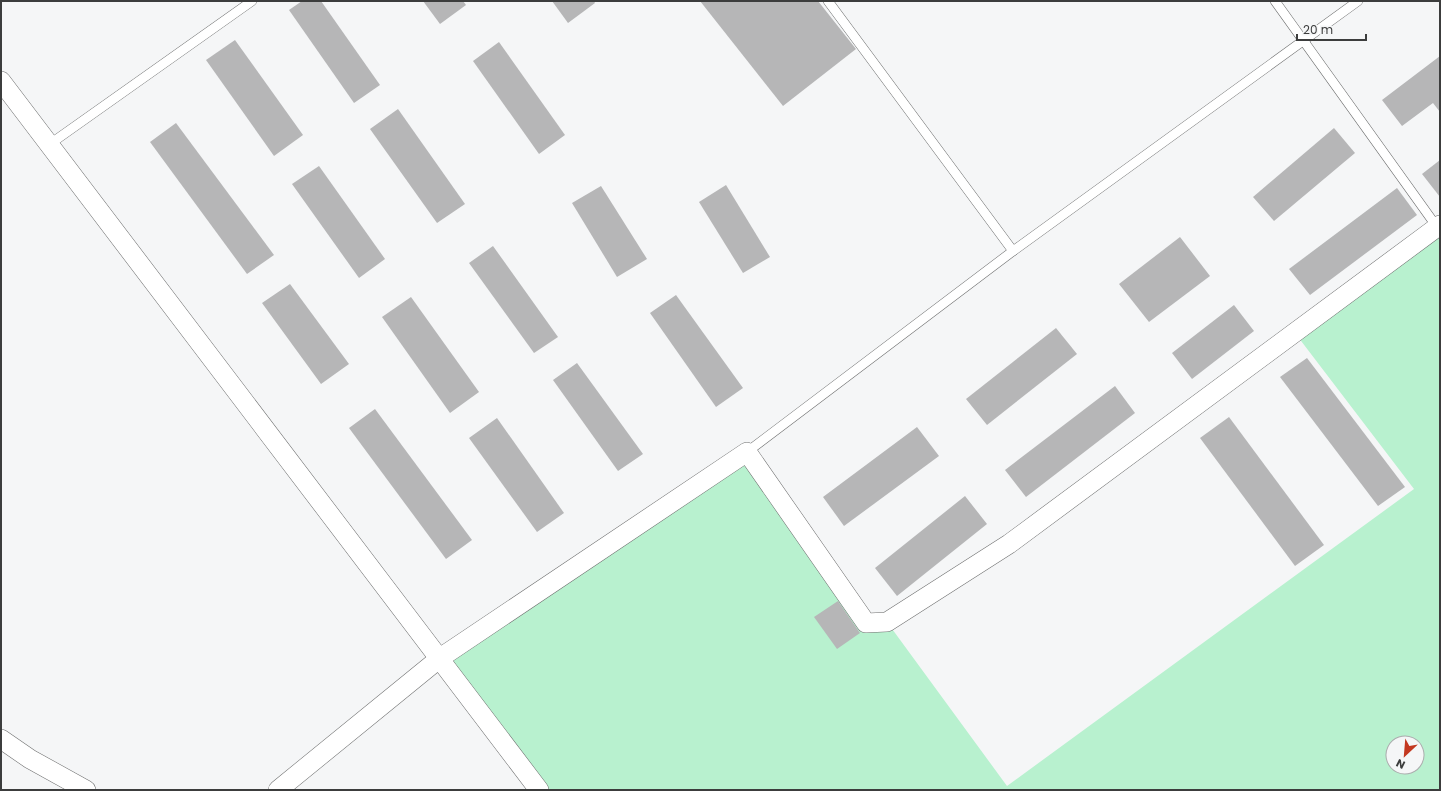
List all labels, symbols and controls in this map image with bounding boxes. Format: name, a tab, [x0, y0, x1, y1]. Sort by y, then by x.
scale bar	[1297, 16, 1366, 42]
text: 20 m	[1303, 21, 1333, 38]
north arrow	[1385, 735, 1425, 775]
text: N	[1393, 755, 1408, 773]

